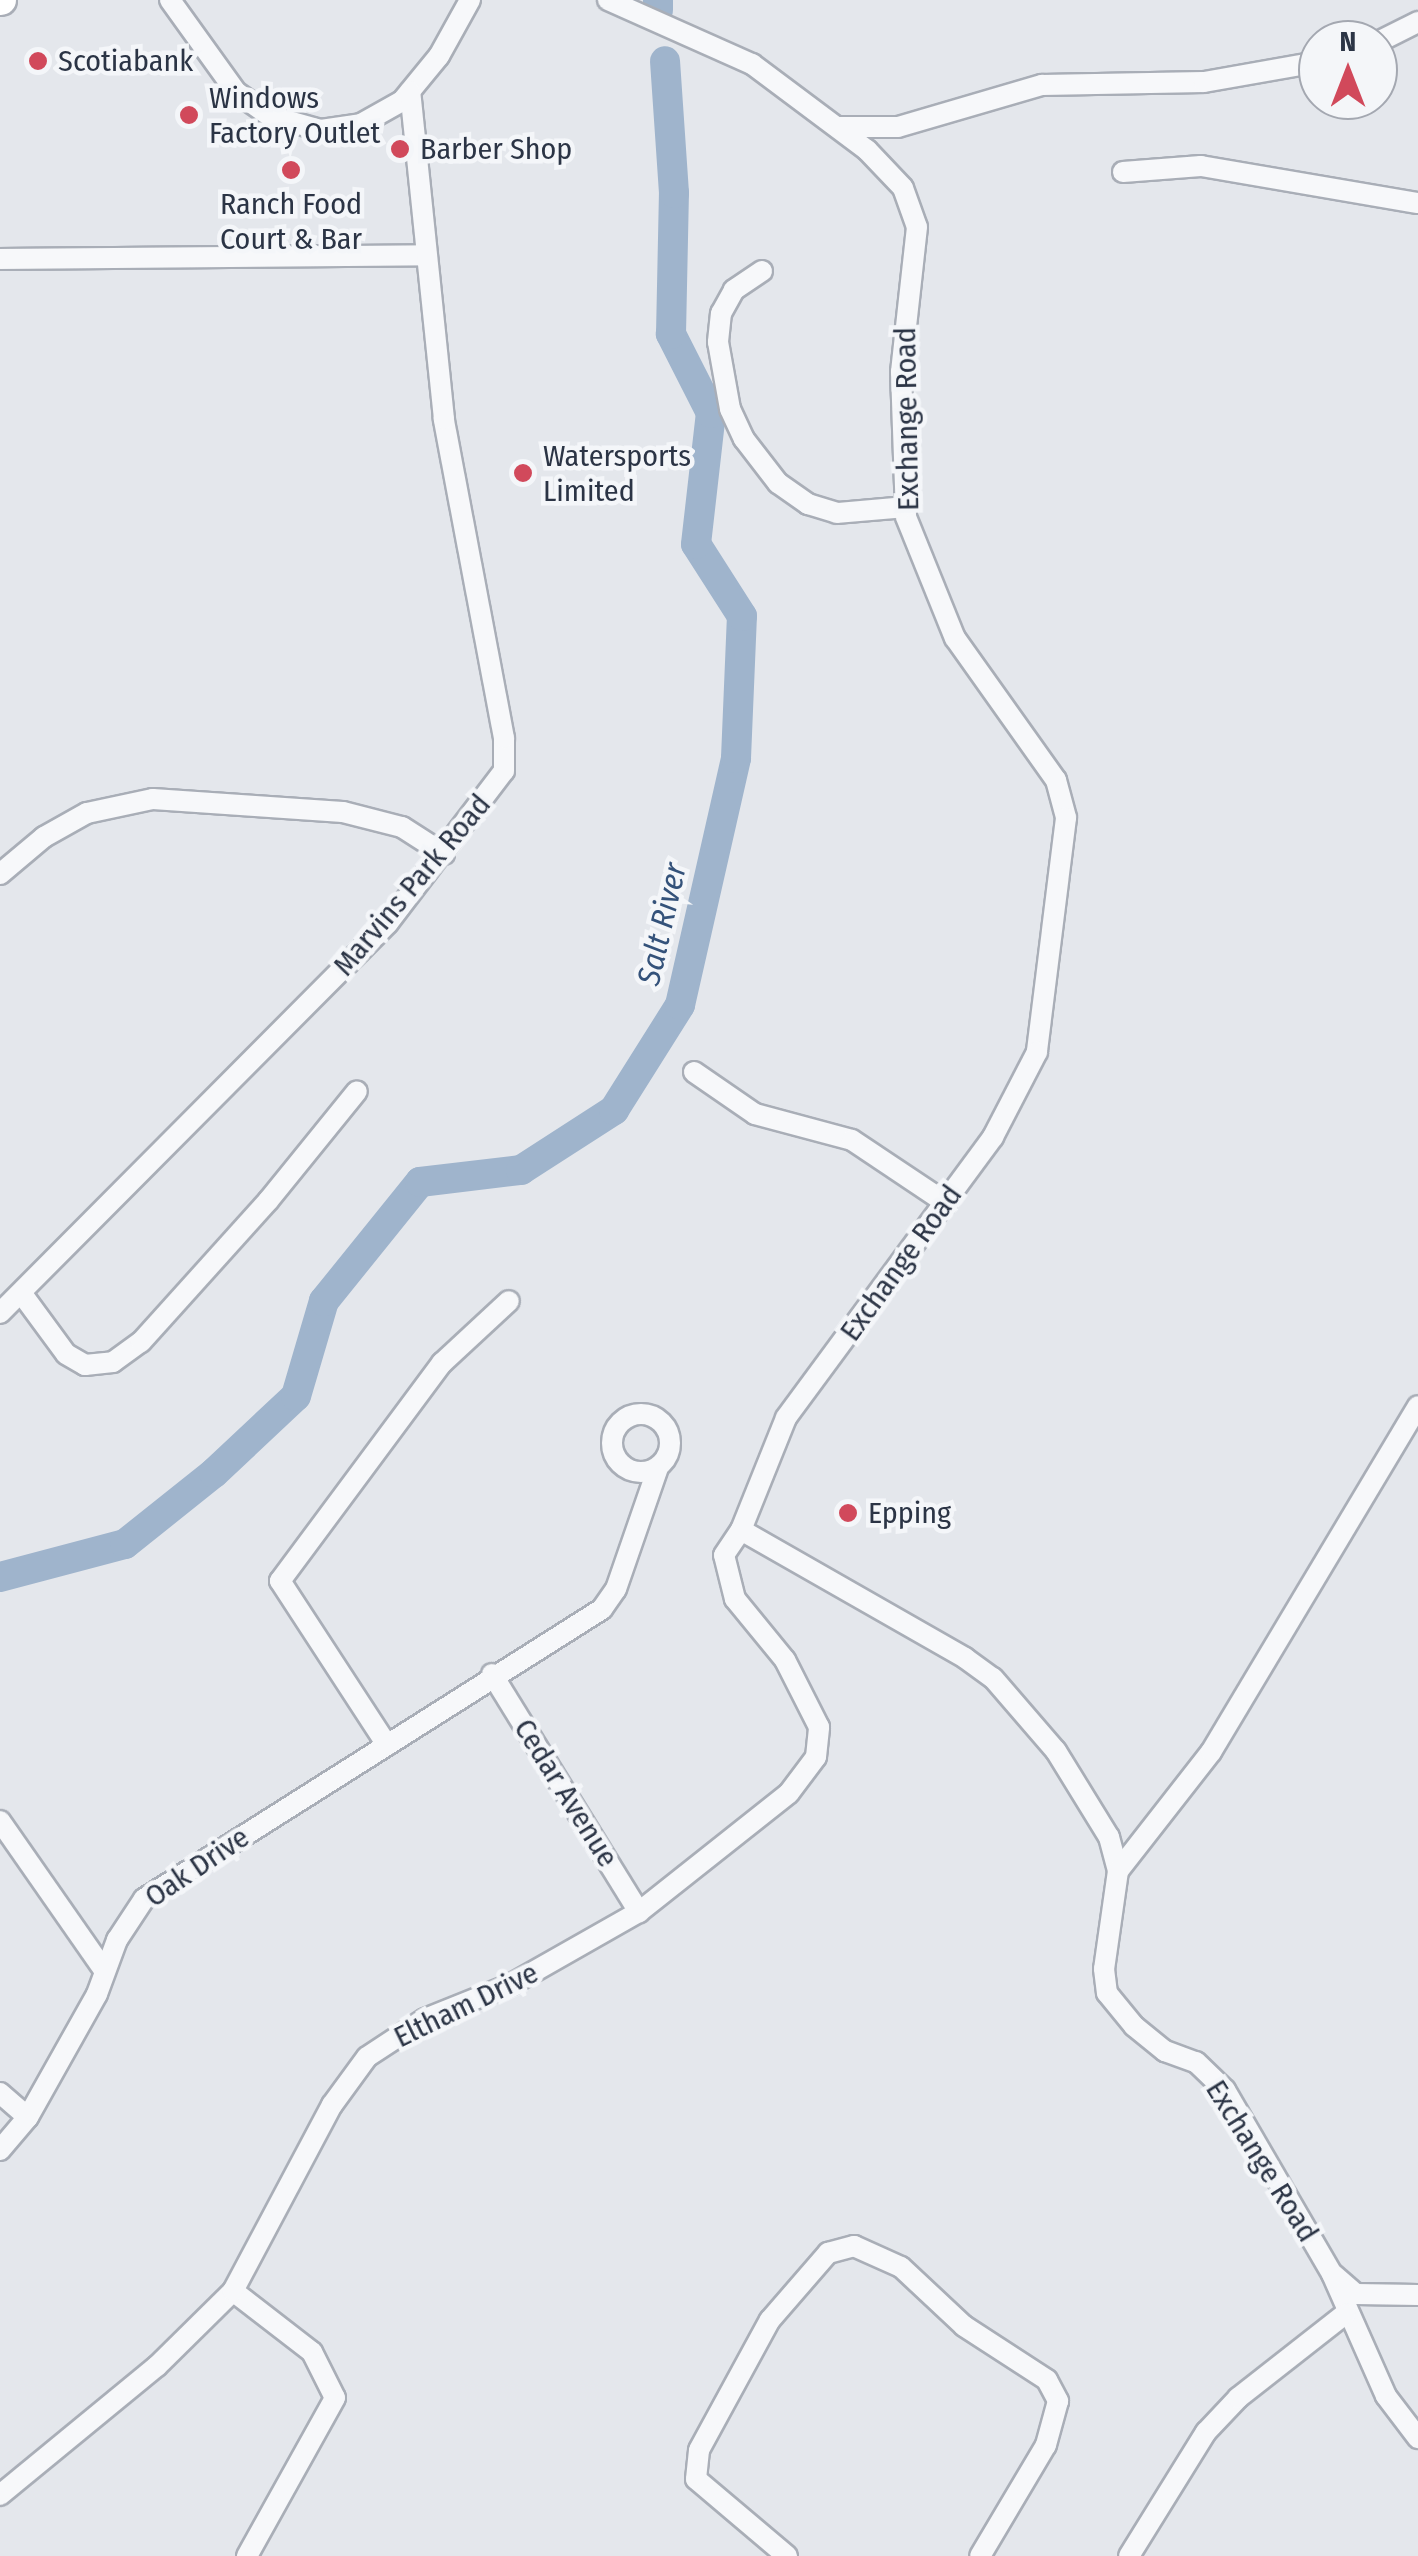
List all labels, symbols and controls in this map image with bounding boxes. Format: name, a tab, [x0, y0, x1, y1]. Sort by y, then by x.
north arrow	[1298, 20, 1398, 120]
text: N	[1340, 25, 1356, 58]
place label: Scotiabank	[58, 43, 193, 79]
marker: Scotiabank	[27, 50, 49, 72]
place label: Windows Factory Outlet	[209, 80, 380, 150]
marker: Windows Factory Outlet	[178, 104, 200, 126]
place label: Barber Shop	[420, 131, 572, 167]
marker: Barber Shop	[389, 138, 411, 160]
marker: Ranch Food Court & Bar	[280, 159, 302, 181]
place label: Ranch Food Court & Bar	[220, 186, 362, 256]
street label: Exchange Road	[887, 327, 927, 511]
place label: Watersports Limited	[543, 438, 691, 508]
marker: Watersports Limited	[512, 462, 534, 484]
street label: Marvins Park Road	[326, 787, 498, 983]
water label: Salt River	[629, 859, 695, 989]
street label: Exchange Road	[832, 1178, 970, 1348]
place label: Epping	[868, 1495, 951, 1531]
marker: Epping	[837, 1502, 859, 1524]
street label: Cedar Avenue	[506, 1712, 626, 1874]
street label: Oak Drive	[138, 1819, 256, 1915]
street label: Eltham Drive	[388, 1955, 544, 2055]
street label: Exchange Road	[1198, 2074, 1326, 2248]

